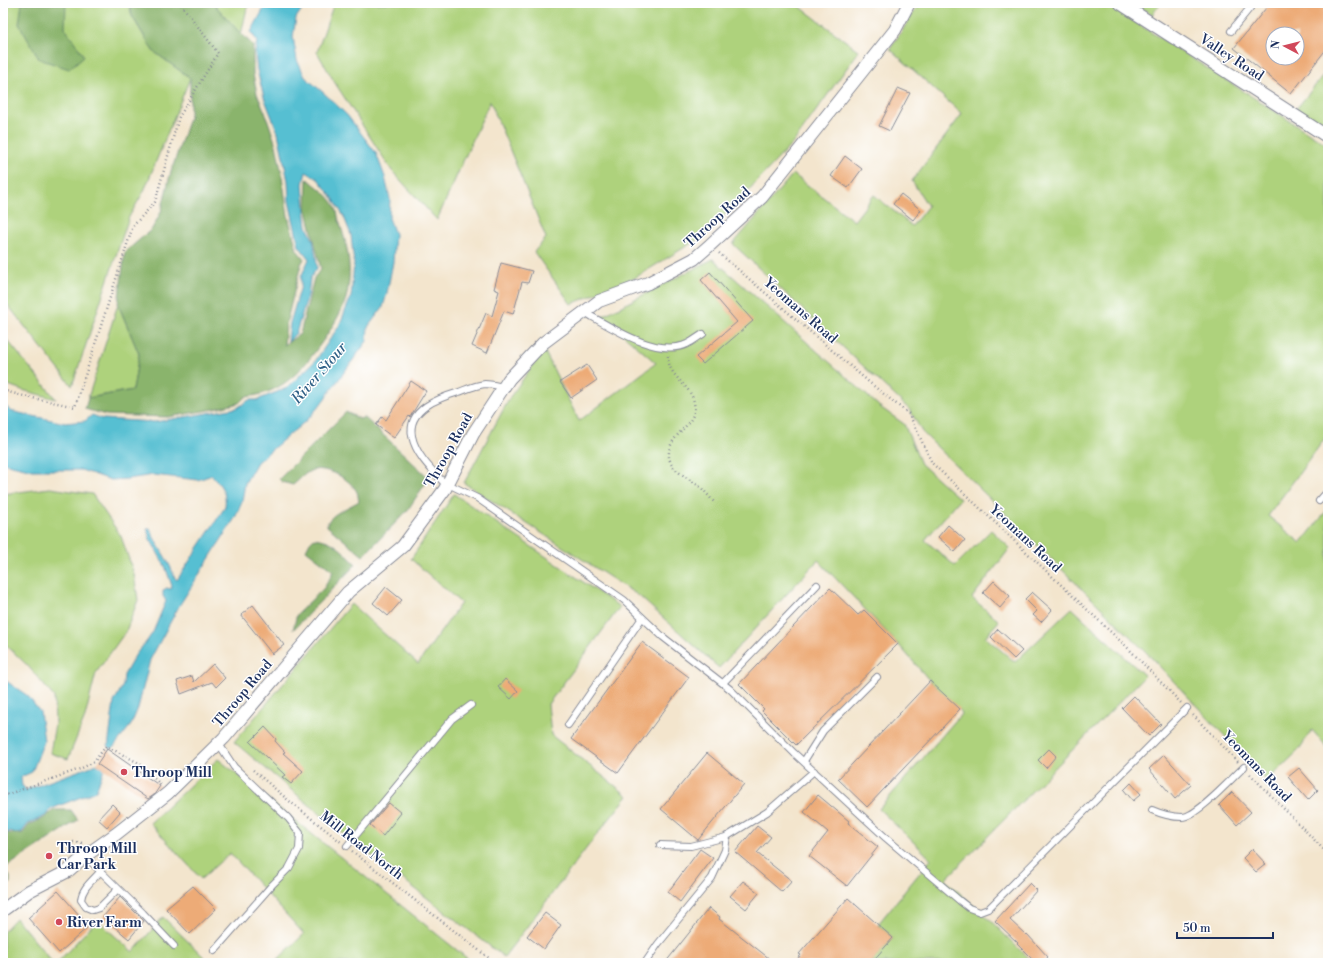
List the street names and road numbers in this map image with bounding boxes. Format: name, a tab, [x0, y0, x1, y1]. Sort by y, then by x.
street label: Valley Road	[1195, 30, 1267, 85]
street label: Throop Road	[681, 183, 755, 252]
street label: Yeomans Road	[759, 273, 841, 348]
street label: Throop Road	[421, 410, 477, 491]
street label: Yeomans Road	[985, 500, 1065, 577]
street label: Throop Road	[209, 656, 276, 731]
street label: Yeomans Road	[1217, 727, 1295, 806]
street label: Mill Road North	[316, 807, 407, 885]

